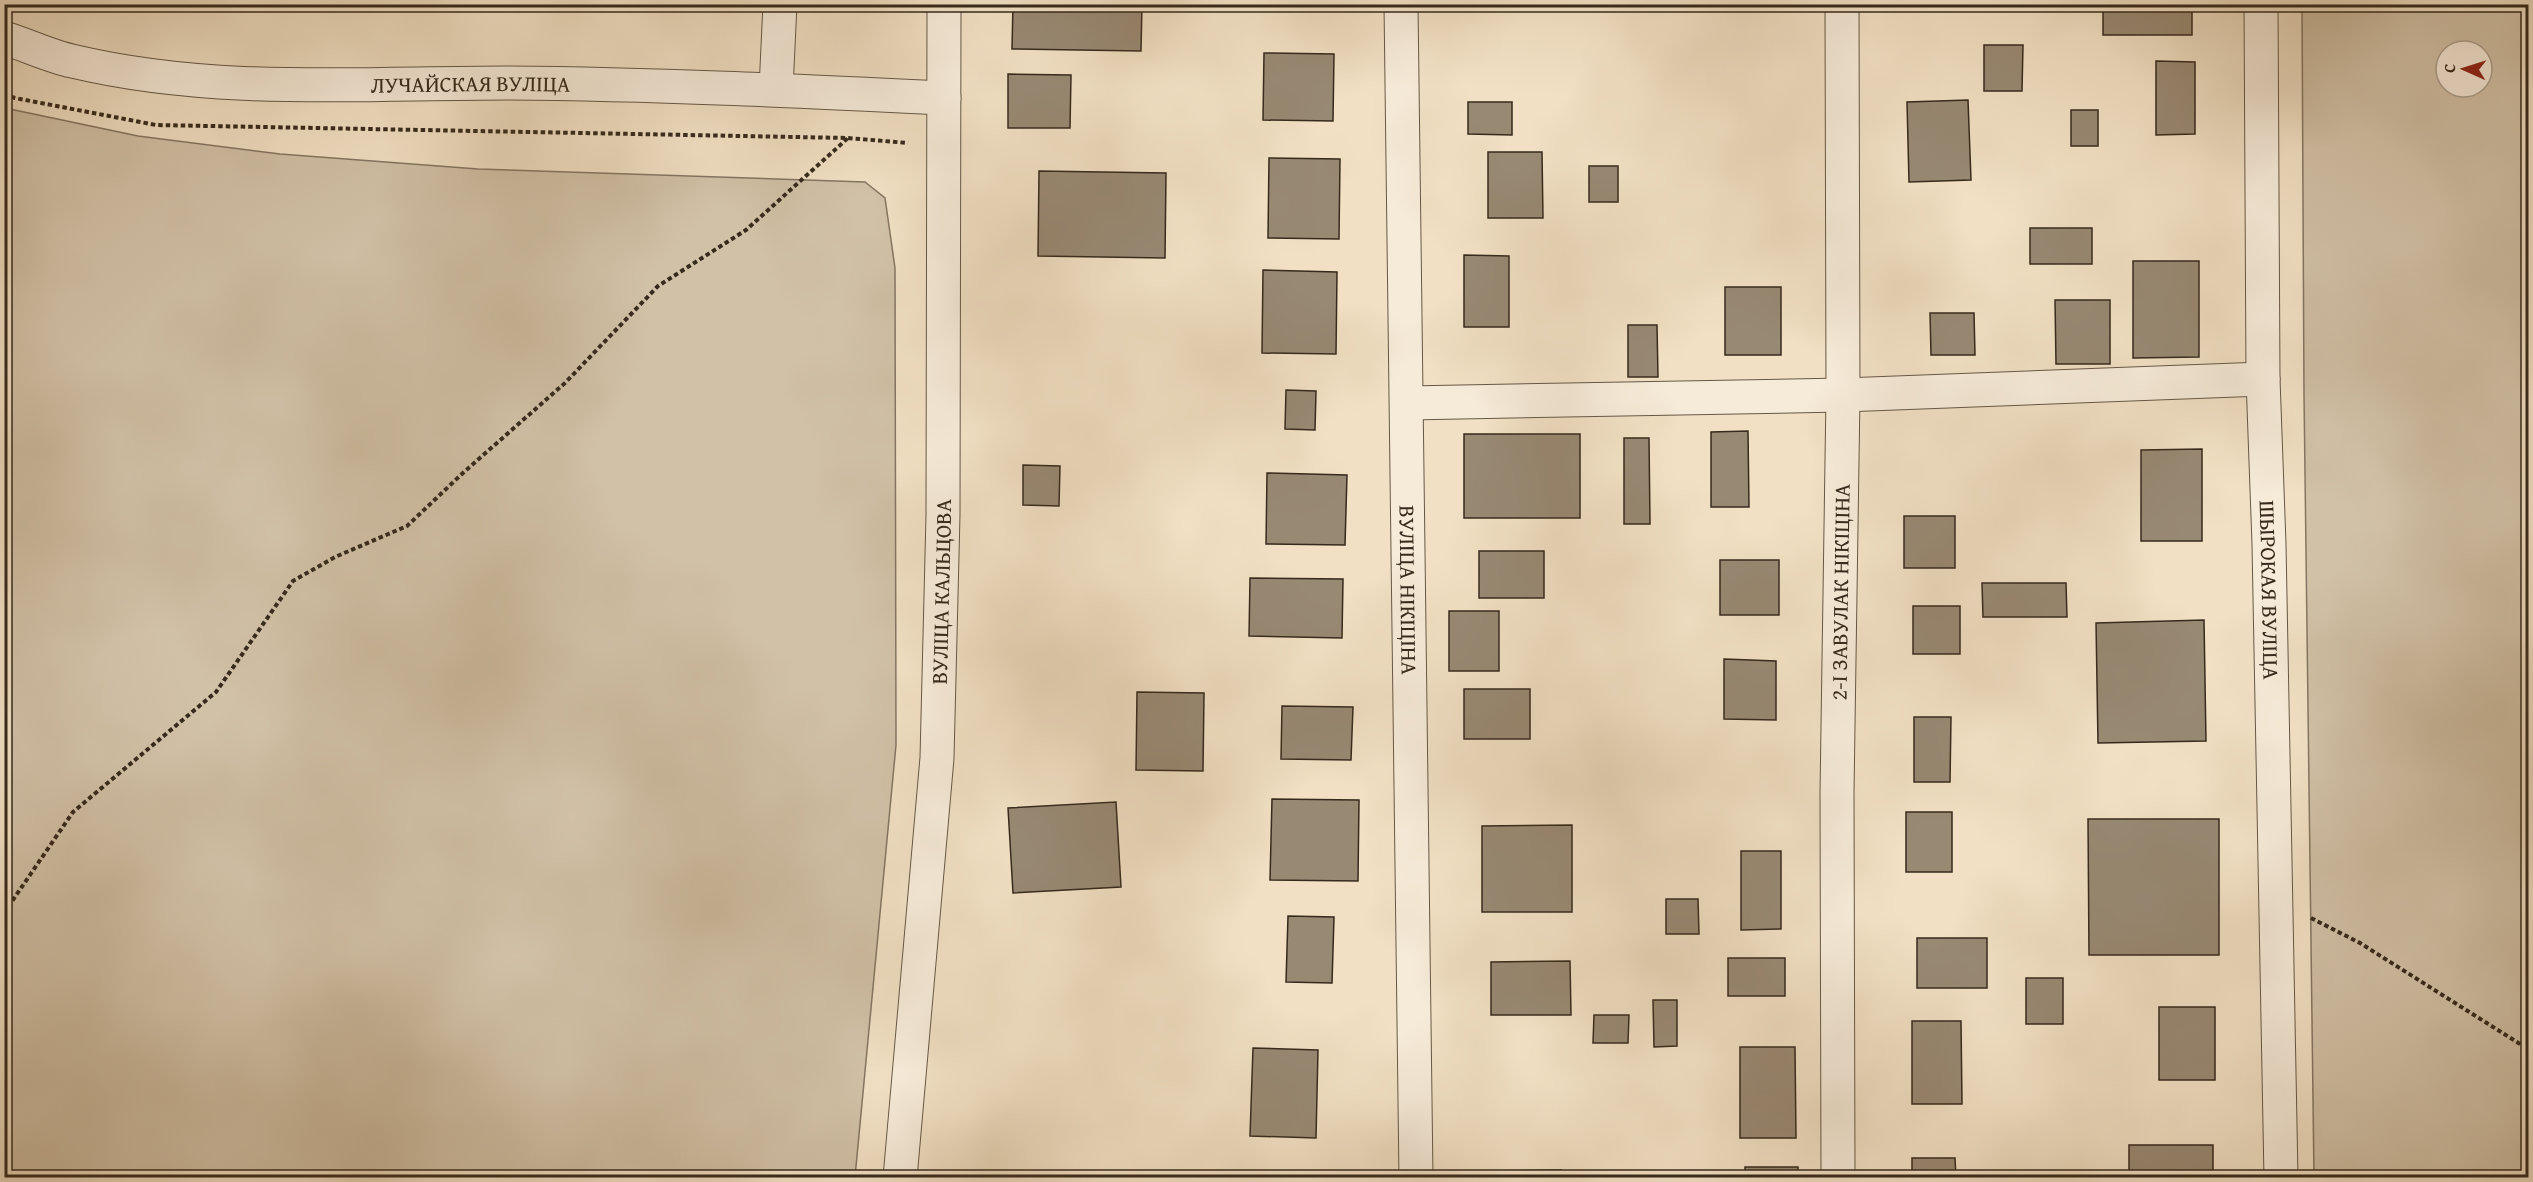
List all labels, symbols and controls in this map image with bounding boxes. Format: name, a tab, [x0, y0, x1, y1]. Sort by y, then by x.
north arrow	[2434, 39, 2494, 99]
text: С	[2437, 63, 2461, 73]
street label: ЛУЧАЙСКАЯ ВУЛІЦА	[370, 67, 571, 101]
street label: 2-І ЗАВУЛАК НІКІЦІНА	[1822, 483, 1858, 701]
street label: ВУЛІЦА КАЛЬЦОВА	[923, 498, 959, 685]
street label: ШЫРОКАЯ ВУЛІЦА	[2251, 500, 2288, 681]
street label: ВУЛІЦА НІКІЦІНА	[1391, 505, 1426, 676]

